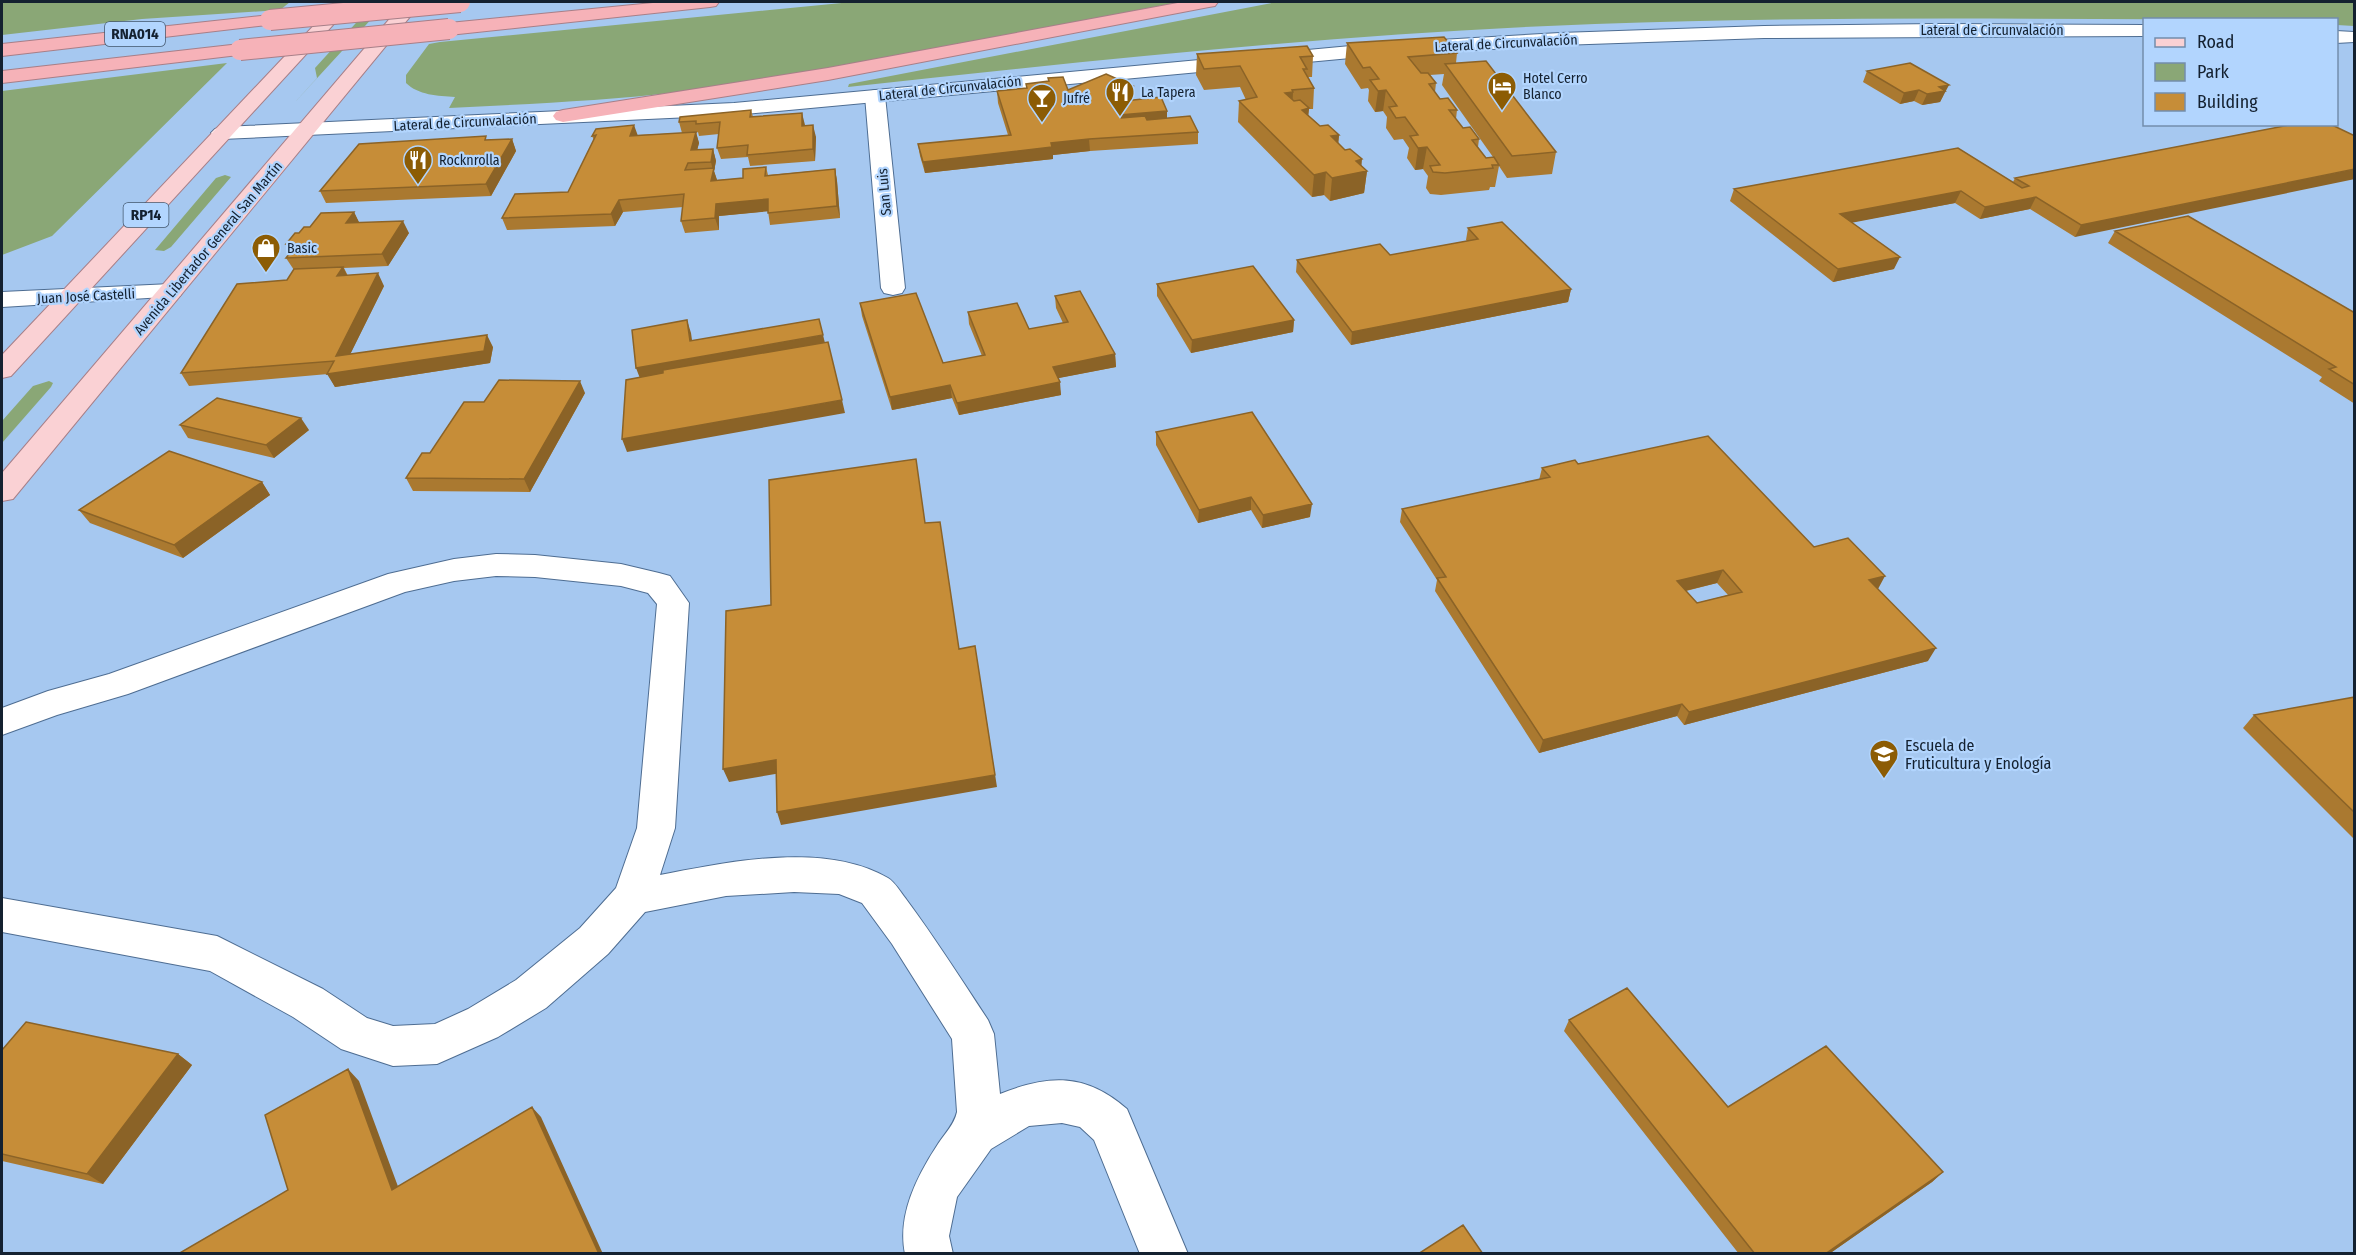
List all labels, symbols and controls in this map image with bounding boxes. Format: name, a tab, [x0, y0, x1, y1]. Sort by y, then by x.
legend	[2143, 18, 2338, 126]
road number: RNA014	[105, 22, 165, 46]
street label: Lateral de Circunvalación	[1920, 22, 2064, 39]
street label: Lateral de Circunvalación	[1434, 31, 1578, 56]
text: Road	[2197, 31, 2234, 53]
text: Park	[2197, 61, 2230, 83]
hotel icon: Hotel Cerro Blanco	[1486, 70, 1518, 112]
place label: Hotel Cerro Blanco	[1523, 70, 1588, 103]
street label: Lateral de Circunvalación	[878, 73, 1022, 104]
restaurant icon: La Tapera	[1104, 76, 1136, 118]
bar icon: Jufré	[1026, 82, 1058, 124]
place label: La Tapera	[1141, 84, 1196, 101]
place label: Jufré	[1063, 90, 1090, 107]
text: Building	[2197, 91, 2258, 113]
street label: Lateral de Circunvalación	[393, 110, 537, 135]
restaurant icon: Rocknrolla	[402, 144, 434, 186]
place label: Rocknrolla	[439, 152, 500, 169]
street label: Avenida Libertador General San Martín	[131, 158, 286, 339]
street label: San Luis	[874, 168, 895, 216]
road number: RP14	[124, 203, 168, 227]
shop icon: Basic	[250, 232, 282, 274]
place label: Basic	[287, 240, 317, 257]
street label: Juan José Castelli	[37, 285, 135, 308]
place label: Escuela de Fruticultura y Enología	[1905, 736, 2051, 773]
school or university icon: Escuela de Fruticultura y Enología	[1868, 738, 1900, 780]

